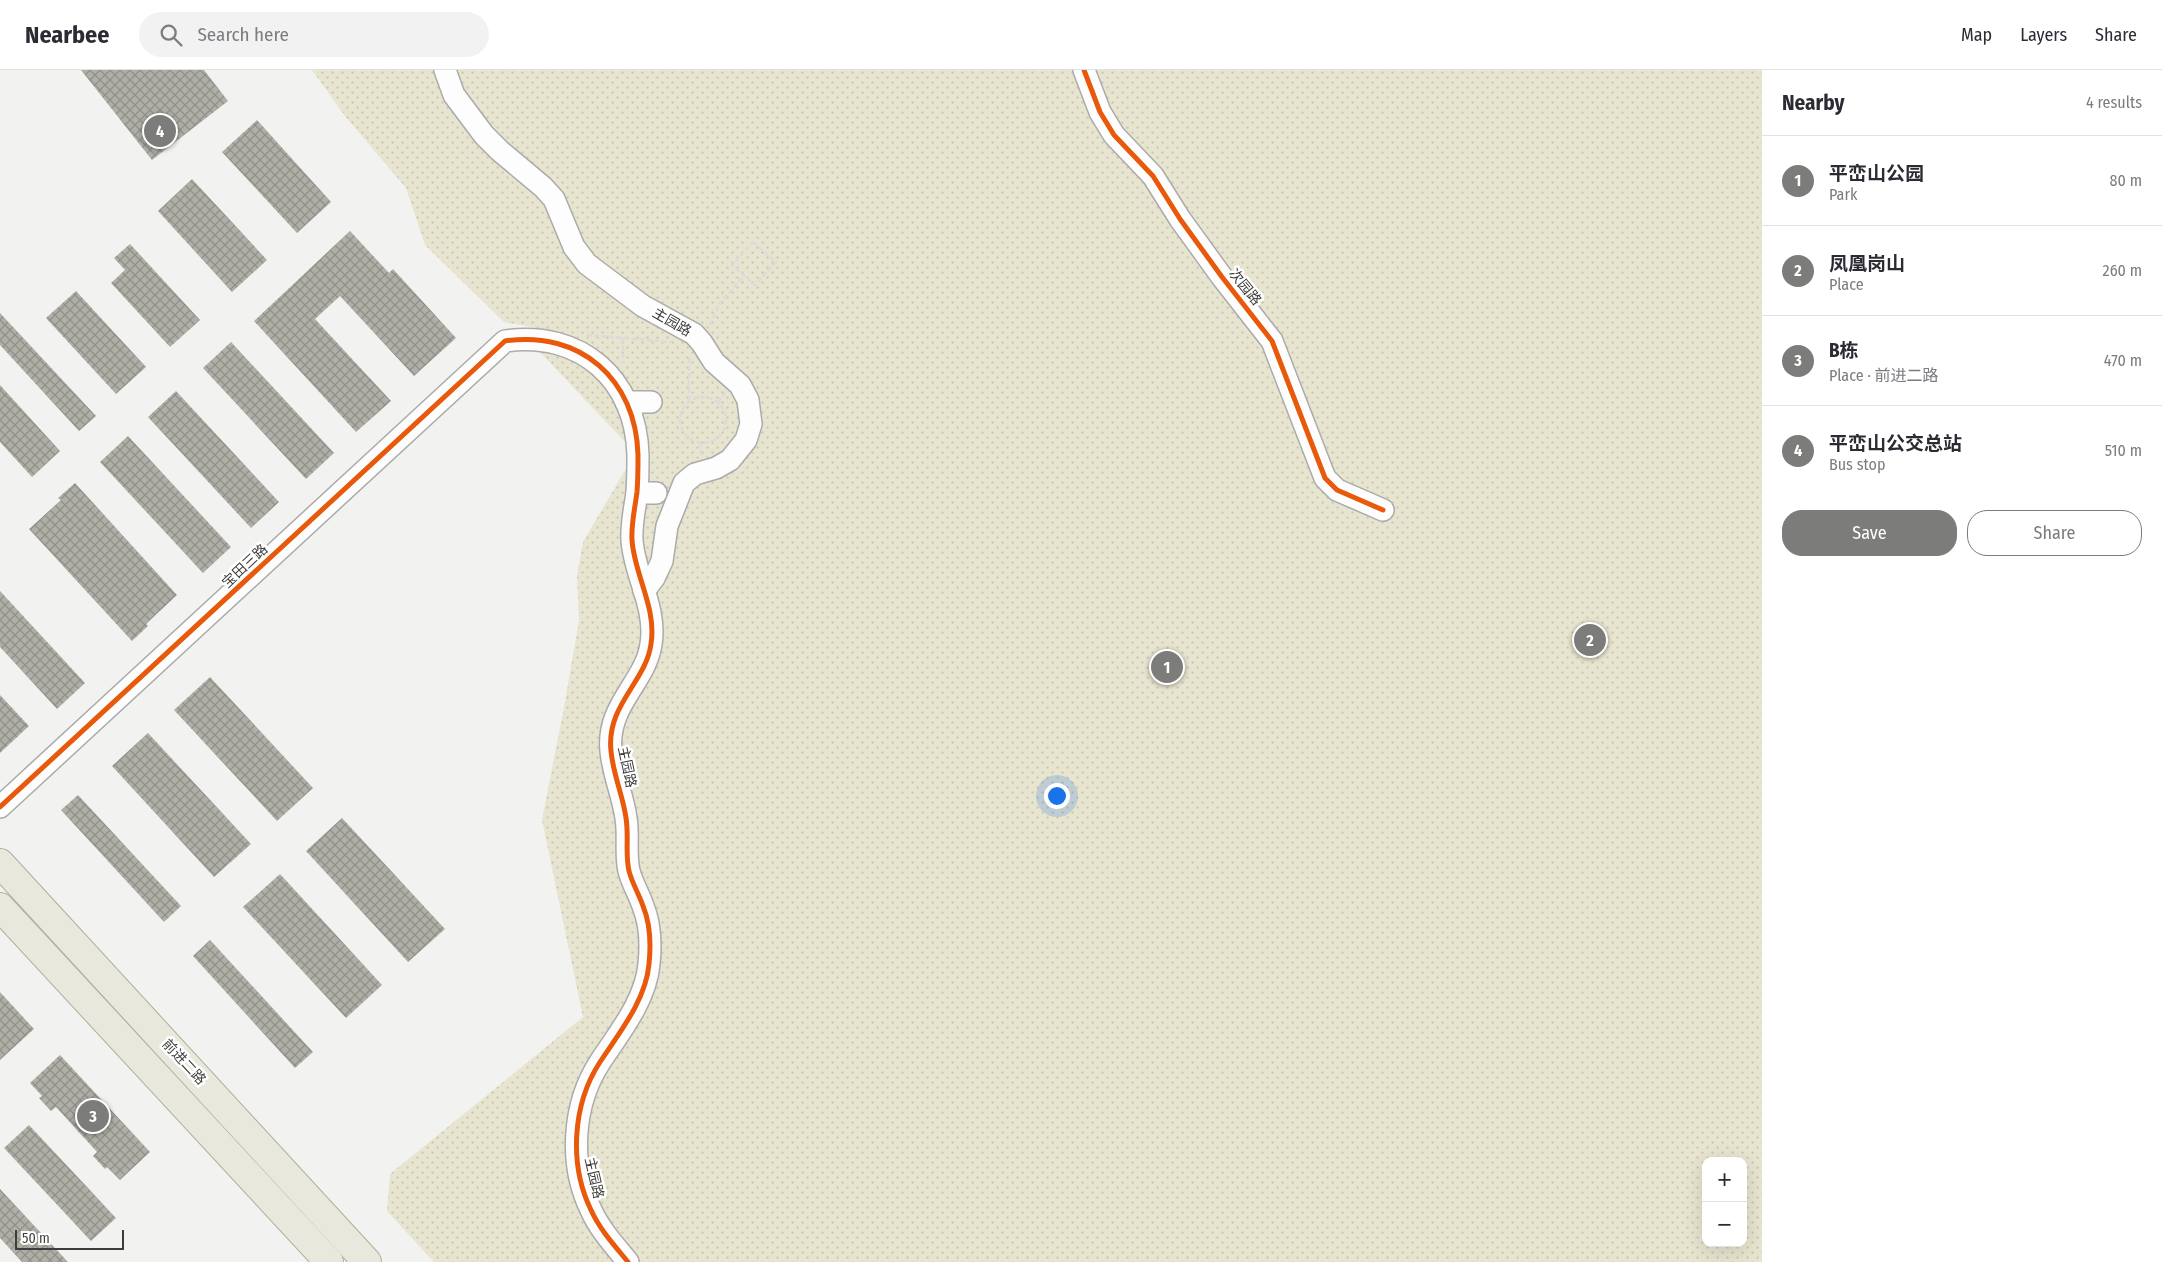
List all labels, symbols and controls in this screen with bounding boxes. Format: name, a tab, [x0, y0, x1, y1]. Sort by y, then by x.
search box	[139, 12, 489, 57]
text: Nearbee	[25, 21, 109, 49]
icon: search	[157, 21, 185, 49]
text: Search here	[197, 23, 289, 46]
text: Map	[1961, 24, 1992, 46]
text: Layers	[2020, 24, 2067, 46]
text: Share	[2095, 24, 2137, 46]
text: Nearby	[1782, 90, 1844, 116]
text: 4 results	[2086, 93, 2142, 112]
pin: 4	[144, 112, 176, 150]
text: 平峦山公园	[1829, 162, 1924, 185]
text: 1	[1795, 171, 1801, 190]
text: 80 m	[2110, 171, 2142, 190]
text: Park	[1829, 185, 1857, 204]
text: 凤凰岗山	[1829, 252, 1905, 275]
text: 2	[1794, 261, 1802, 280]
text: 260 m	[2103, 261, 2142, 280]
street label: 次园路	[1225, 265, 1265, 309]
text: Place	[1829, 275, 1864, 294]
street label: 主园路	[650, 304, 694, 340]
text: B栋	[1829, 339, 1859, 362]
text: 3	[1794, 351, 1802, 370]
text: 470 m	[2104, 351, 2142, 370]
text: Place · 前进二路	[1829, 366, 1939, 385]
text: 平峦山公交总站	[1829, 432, 1962, 455]
text: 4	[1794, 441, 1802, 460]
text: 510 m	[2105, 441, 2142, 460]
text: Bus stop	[1829, 455, 1885, 474]
button: Save	[1782, 510, 1957, 556]
button: Share	[1967, 510, 2142, 556]
street label: 宝田三路	[219, 541, 271, 591]
pin: 2	[1574, 621, 1606, 659]
pin: 1	[1151, 648, 1183, 686]
street label: 主园路	[614, 745, 640, 789]
your location	[1044, 783, 1070, 809]
street label: 前进二路	[159, 1036, 209, 1088]
pin: 3	[77, 1097, 109, 1135]
street label: 主园路	[581, 1156, 607, 1200]
map controls	[1702, 1157, 1747, 1247]
button: +	[1702, 1157, 1747, 1202]
button: −	[1702, 1202, 1747, 1247]
scale bar	[15, 1227, 124, 1250]
text: 50 m	[22, 1230, 50, 1247]

